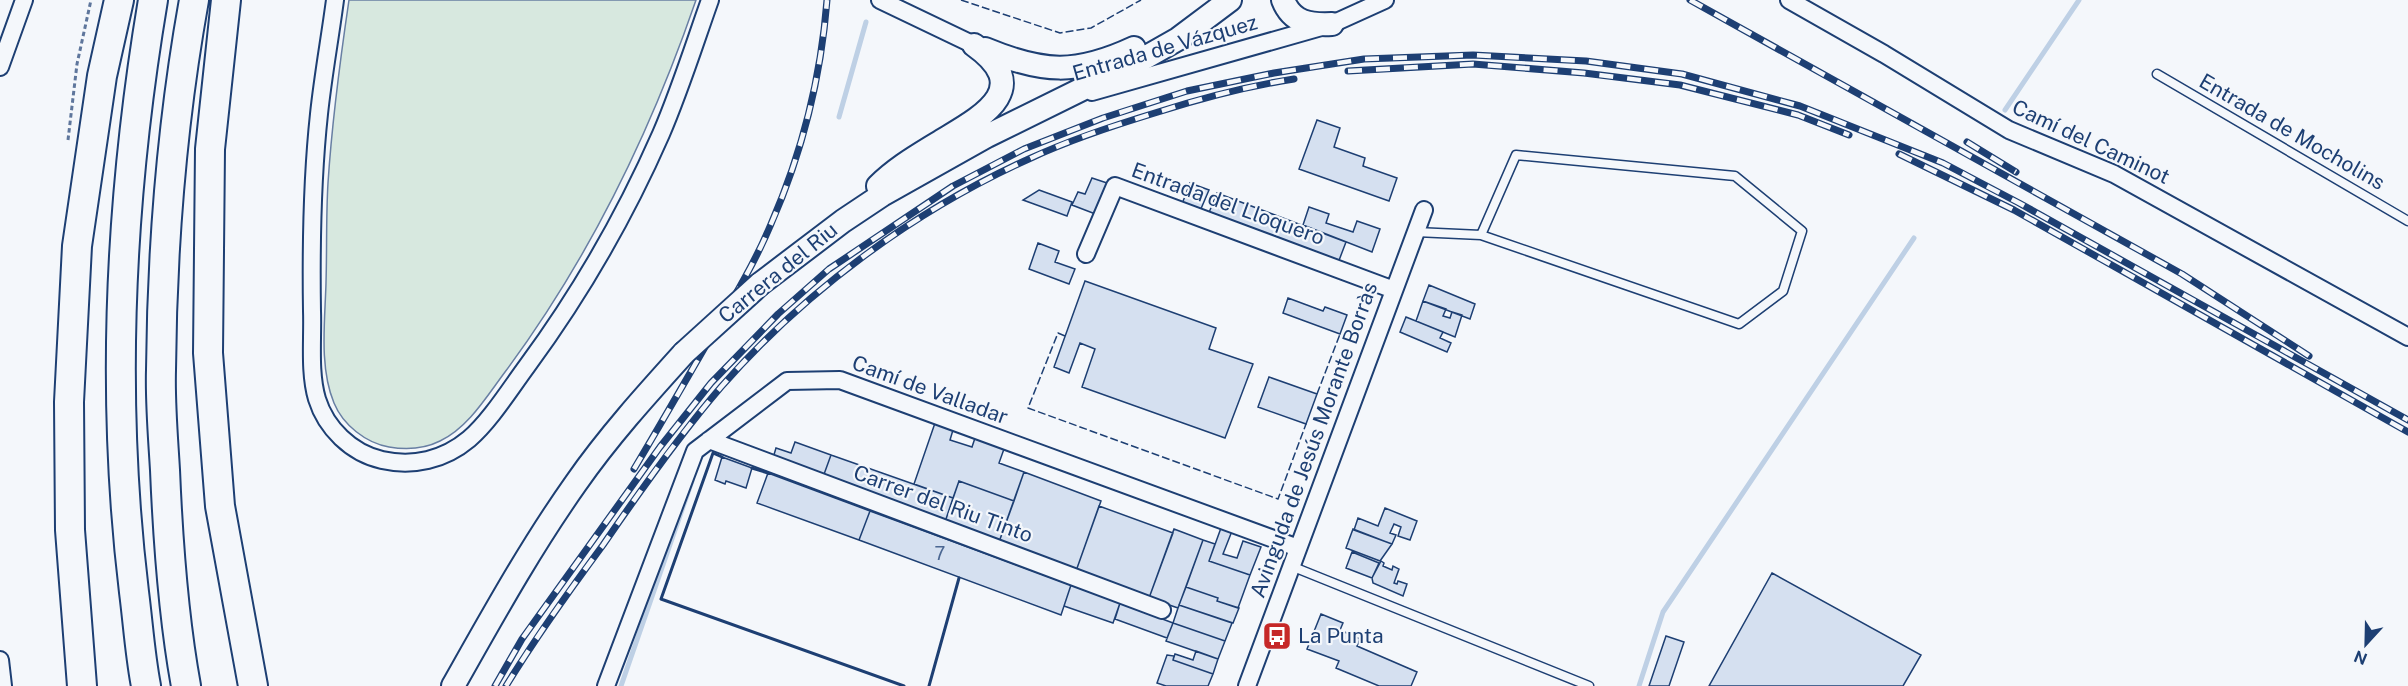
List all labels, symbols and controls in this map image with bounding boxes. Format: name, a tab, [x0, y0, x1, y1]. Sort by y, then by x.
street label: Entrada de Vázquez	[1070, 9, 1260, 86]
street label: Entrada de Mocholins	[2195, 68, 2390, 195]
street label: Camí del Caminot	[2008, 94, 2174, 189]
street label: Entrada del Lloquero	[1128, 157, 1328, 250]
street label: Carrera del Riu	[713, 217, 842, 328]
street label: Avinguda de Jesús Morante Borràs	[1245, 279, 1382, 601]
street label: Camí de Valladar	[849, 350, 1012, 429]
street label: Carrer del Riu Tinto	[850, 459, 1036, 548]
house number: 7	[935, 543, 945, 564]
north arrow	[2336, 614, 2396, 674]
bus stop icon: La Punta	[1261, 620, 1293, 652]
place label: La Punta	[1298, 623, 1384, 648]
text: N	[2351, 646, 2370, 669]

